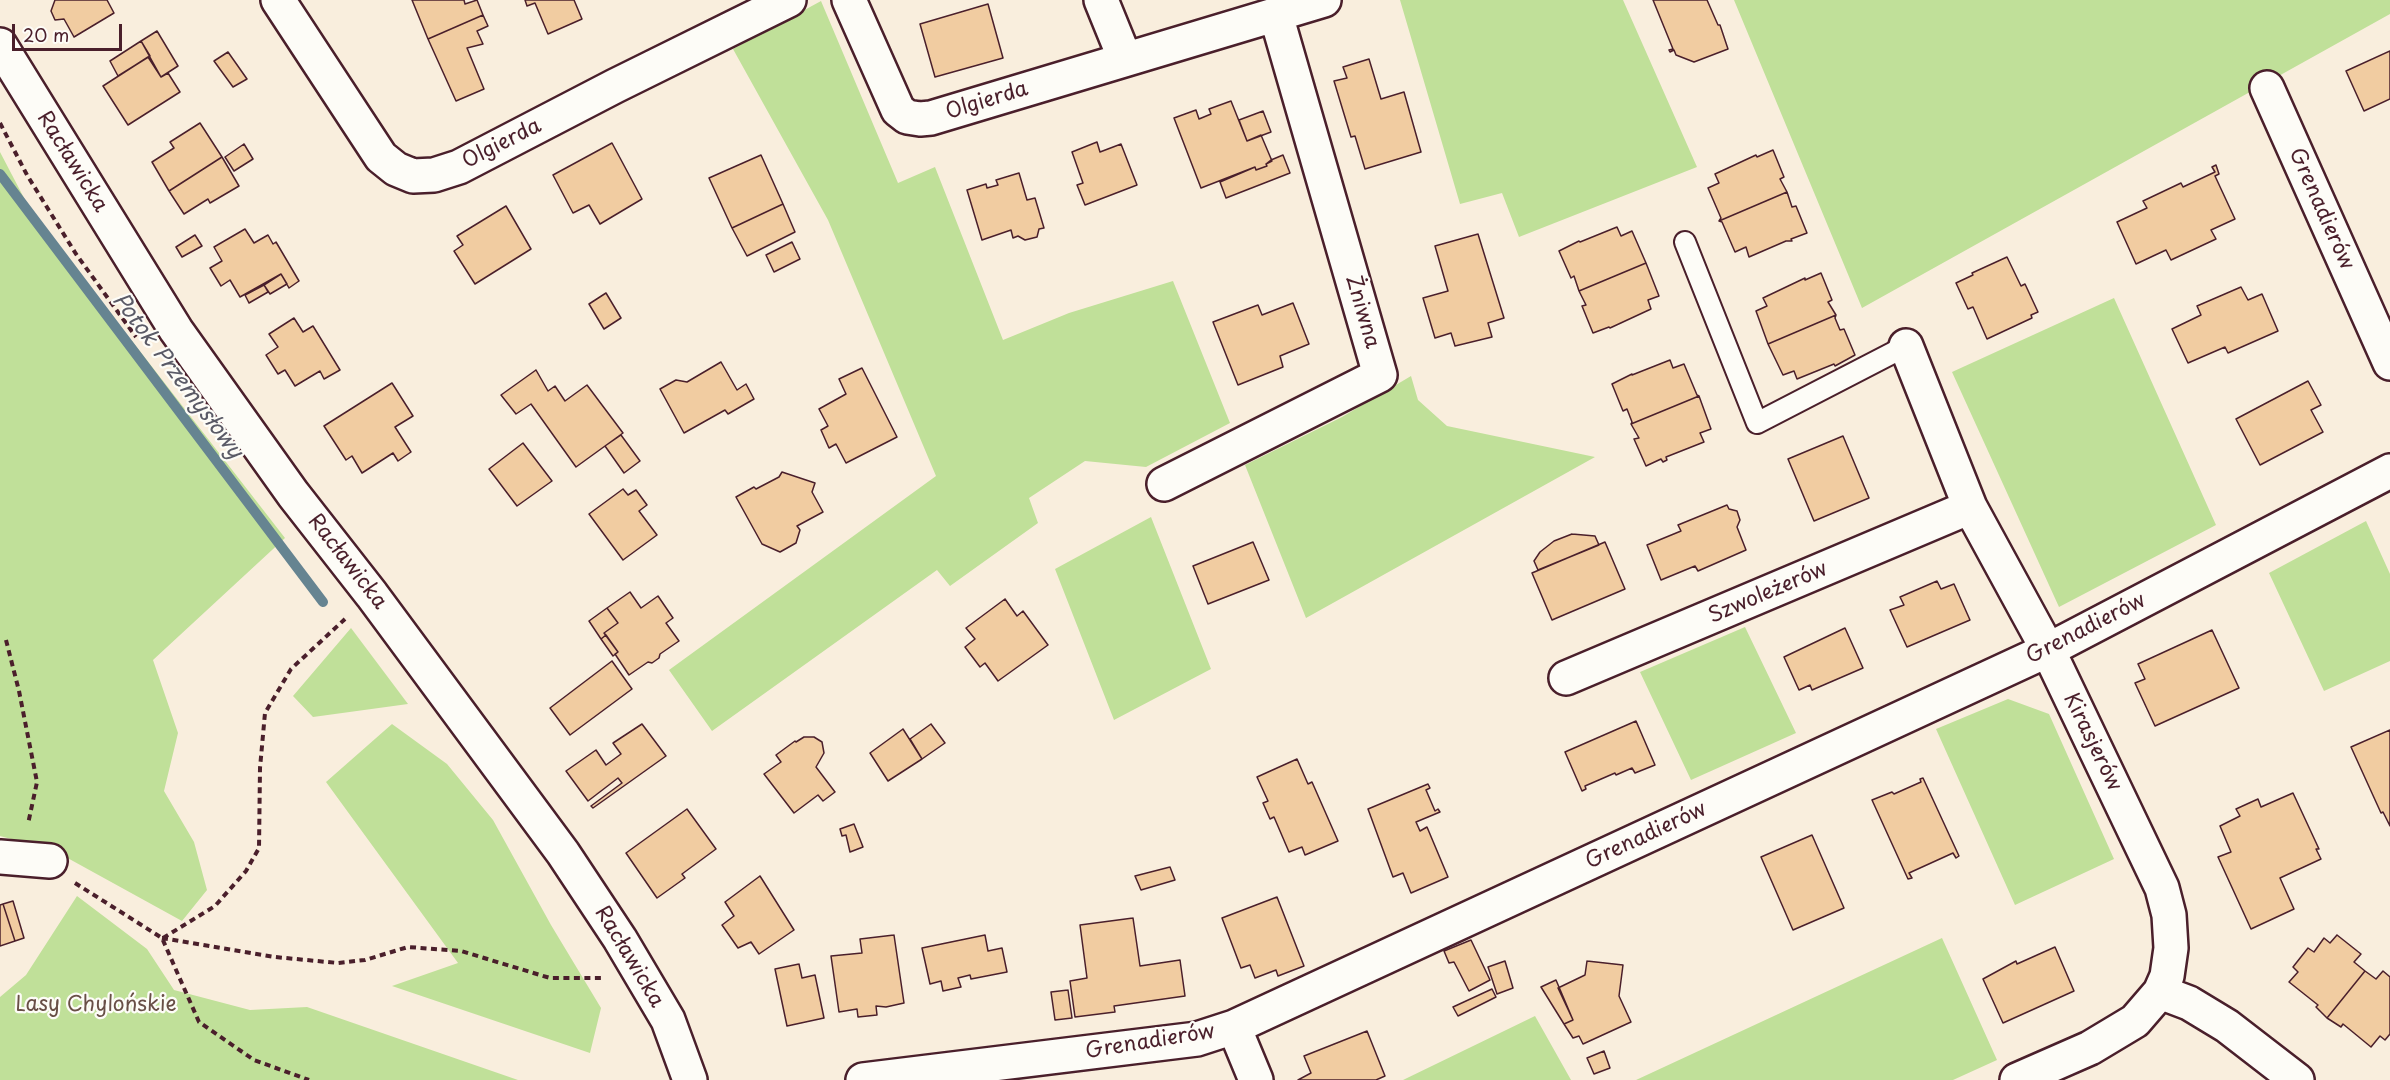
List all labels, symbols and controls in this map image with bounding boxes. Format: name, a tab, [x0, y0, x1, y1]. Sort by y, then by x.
scale bar	[15, 12, 124, 50]
text: 20 m	[23, 21, 69, 48]
street label: Olgierda	[943, 77, 1031, 125]
street label: Racławicka	[31, 107, 113, 217]
street label: Olgierda	[459, 114, 545, 174]
street label: Grenadierów	[2283, 144, 2359, 274]
street label: Żniwna	[1340, 273, 1384, 351]
water label: Potok Przemysłowy	[106, 288, 248, 464]
street label: Racławicka	[302, 509, 392, 615]
street label: Szwoleżerów	[1705, 557, 1831, 629]
street label: Grenadierów	[2022, 588, 2150, 670]
street label: Kirasjerów	[2057, 689, 2127, 795]
street label: Grenadierów	[1582, 797, 1710, 875]
street label: Racławicka	[589, 902, 669, 1012]
park label: Lasy Chylońskie	[15, 992, 177, 1018]
street label: Grenadierów	[1084, 1019, 1216, 1065]

